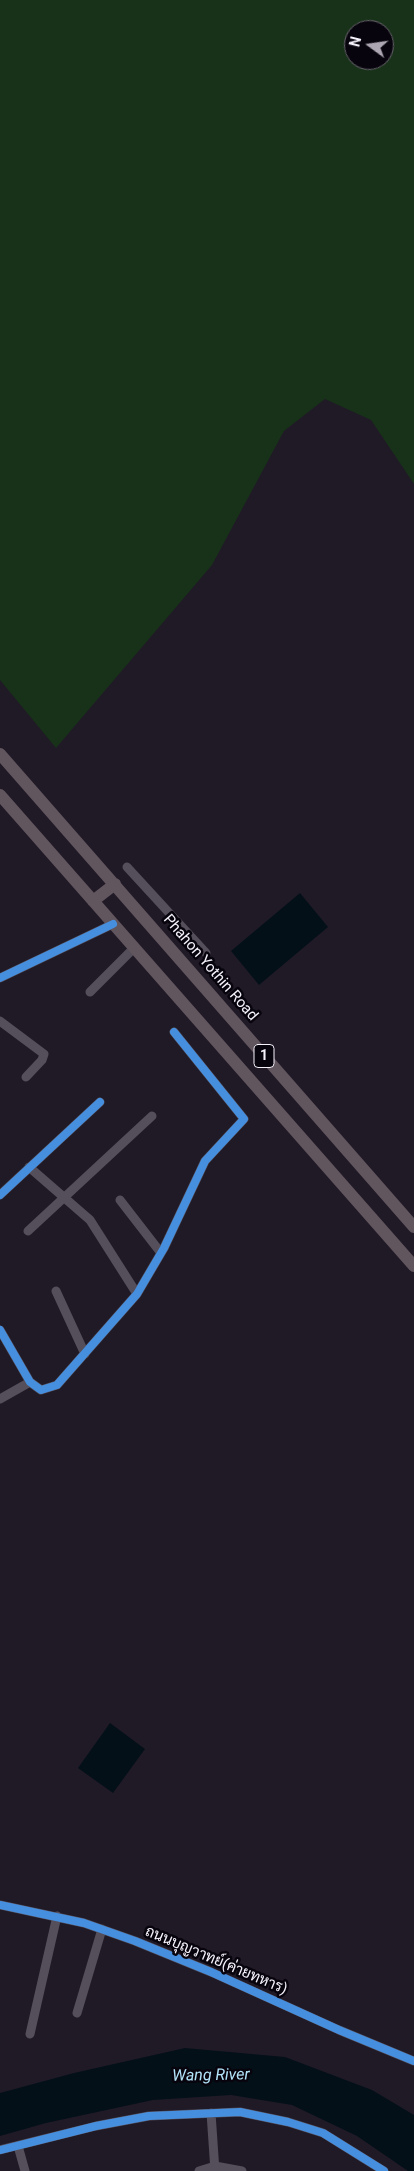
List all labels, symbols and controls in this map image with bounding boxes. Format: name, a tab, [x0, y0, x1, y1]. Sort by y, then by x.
north arrow	[344, 20, 394, 70]
text: N	[346, 35, 364, 48]
street label: Phahon Yothin Road	[159, 911, 261, 1025]
road number: 1	[254, 1044, 274, 1068]
street label: ถนนบุญวาทย์(ค่ายทหาร)	[142, 1923, 290, 1999]
water label: Wang River	[172, 2066, 250, 2086]

